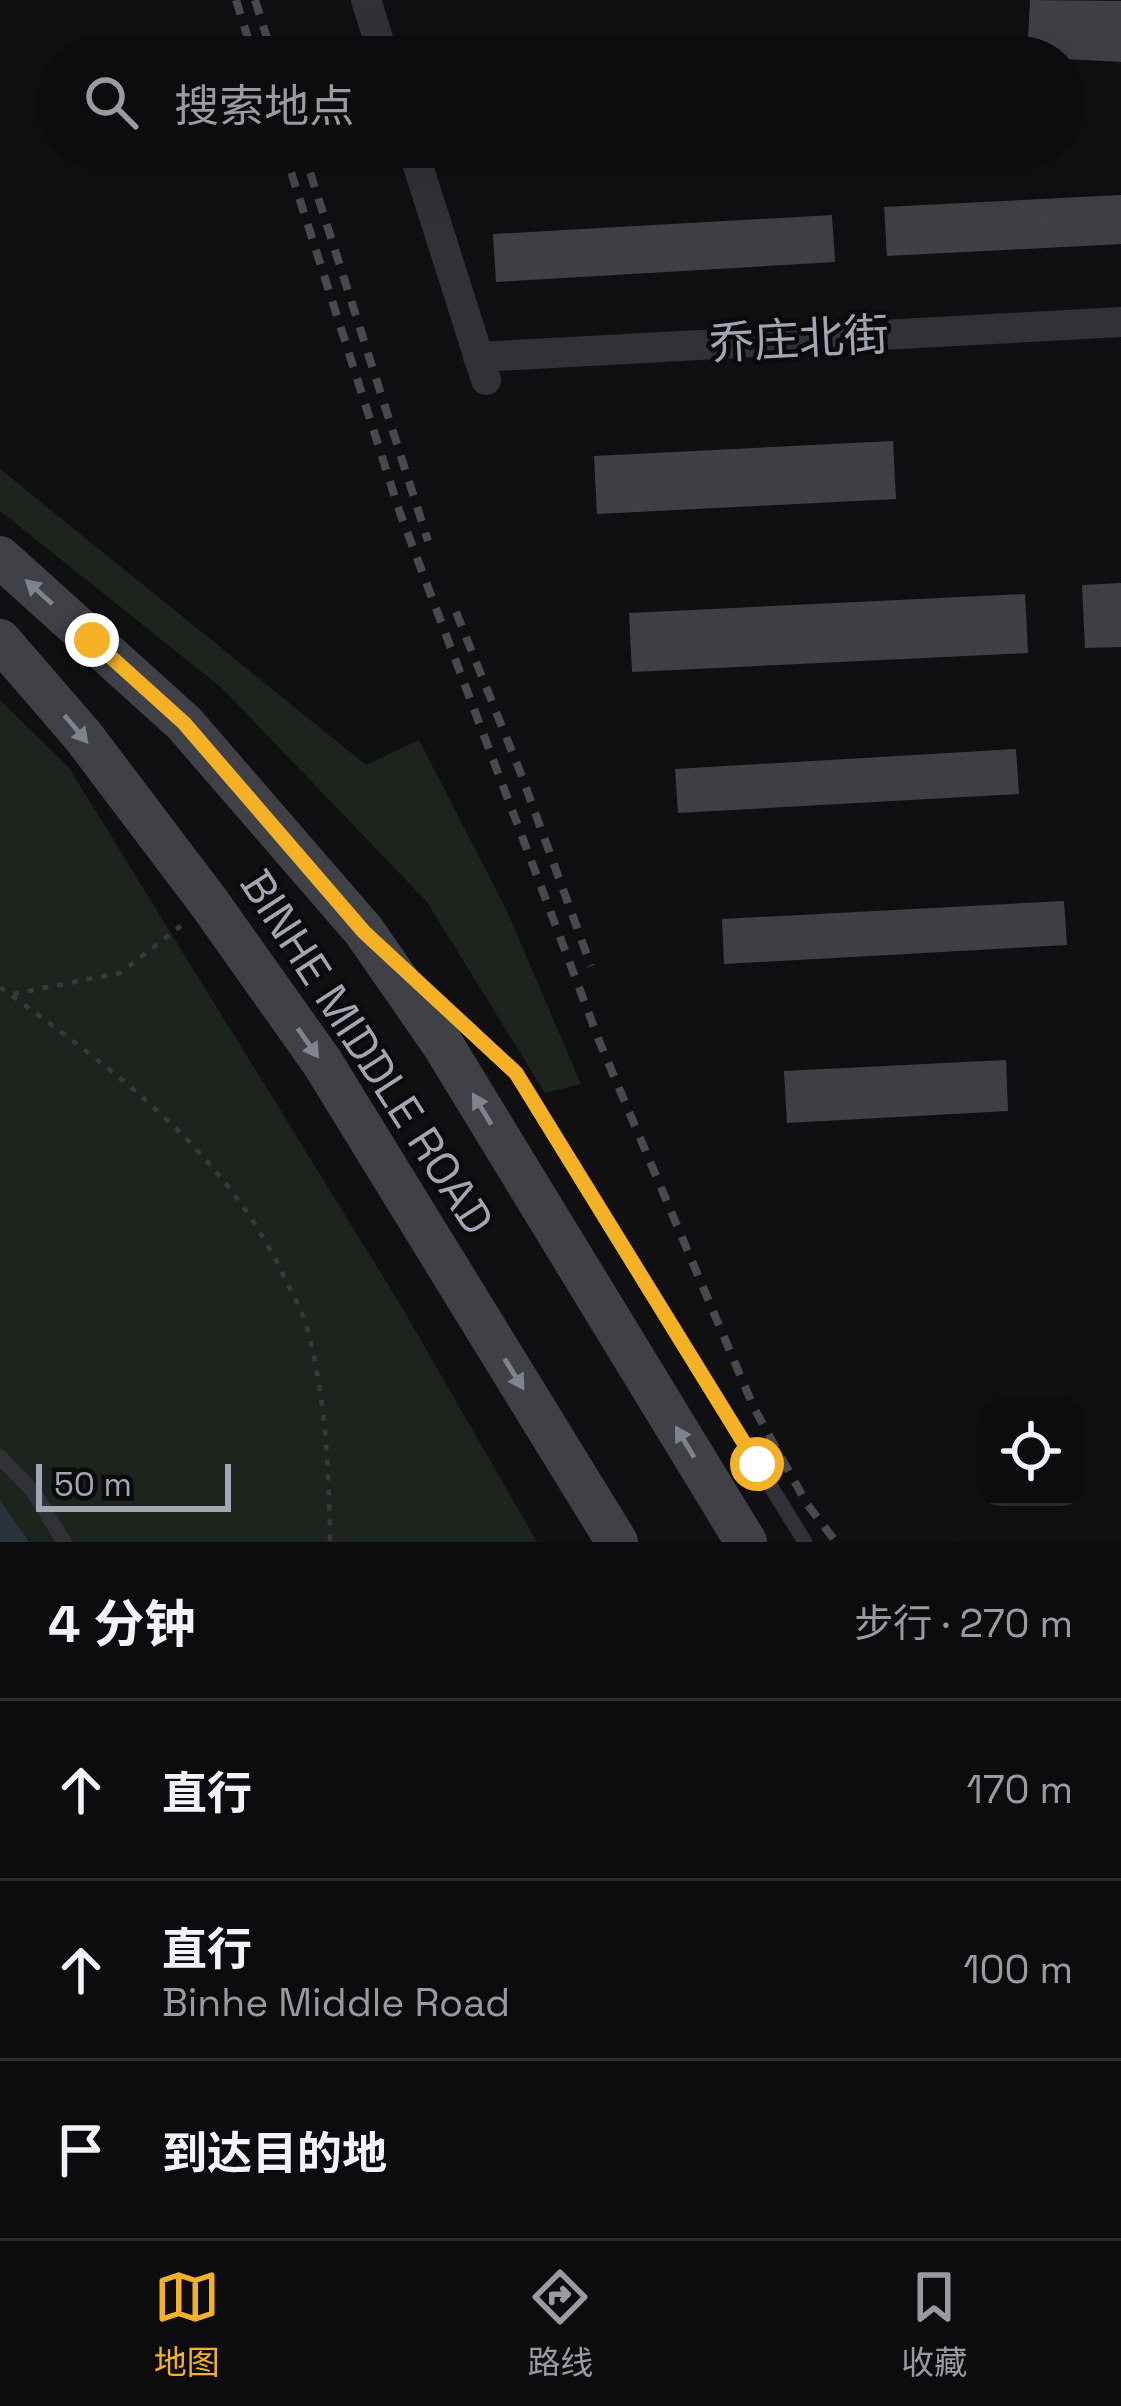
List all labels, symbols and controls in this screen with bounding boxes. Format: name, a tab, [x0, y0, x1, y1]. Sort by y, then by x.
search box	[36, 36, 1085, 168]
icon: search	[78, 69, 144, 135]
text: 搜索地点	[174, 78, 354, 135]
street label: 乔庄北街	[708, 306, 890, 372]
one-way arrow	[24, 579, 53, 606]
route end	[65, 613, 119, 667]
one-way arrow	[63, 714, 89, 744]
street label: BINHE MIDDLE ROAD	[228, 859, 506, 1245]
one-way arrow	[296, 1026, 319, 1059]
one-way arrow	[472, 1092, 493, 1126]
one-way arrow	[503, 1357, 524, 1391]
map controls	[977, 1398, 1085, 1506]
button: locate	[977, 1398, 1085, 1506]
one-way arrow	[675, 1425, 696, 1459]
route start	[730, 1437, 784, 1491]
scale bar	[36, 1458, 231, 1511]
text: 50 m	[54, 1464, 132, 1506]
text: 4 分钟	[48, 1592, 195, 1657]
text: 步行 · 270 m	[854, 1599, 1073, 1648]
icon: ahead	[48, 1757, 114, 1823]
text: 直行	[162, 1765, 252, 1822]
text: 170 m	[966, 1765, 1073, 1814]
text: 直行	[162, 1921, 252, 1978]
icon: ahead	[48, 1937, 114, 2003]
text: 100 m	[963, 1945, 1073, 1994]
text: Binhe Middle Road	[162, 1978, 510, 2027]
icon: arrive	[48, 2117, 114, 2183]
text: 到达目的地	[162, 2125, 387, 2182]
tab: 地图	[154, 2264, 220, 2384]
tab: 路线	[527, 2264, 593, 2384]
tab: 收藏	[901, 2264, 967, 2384]

